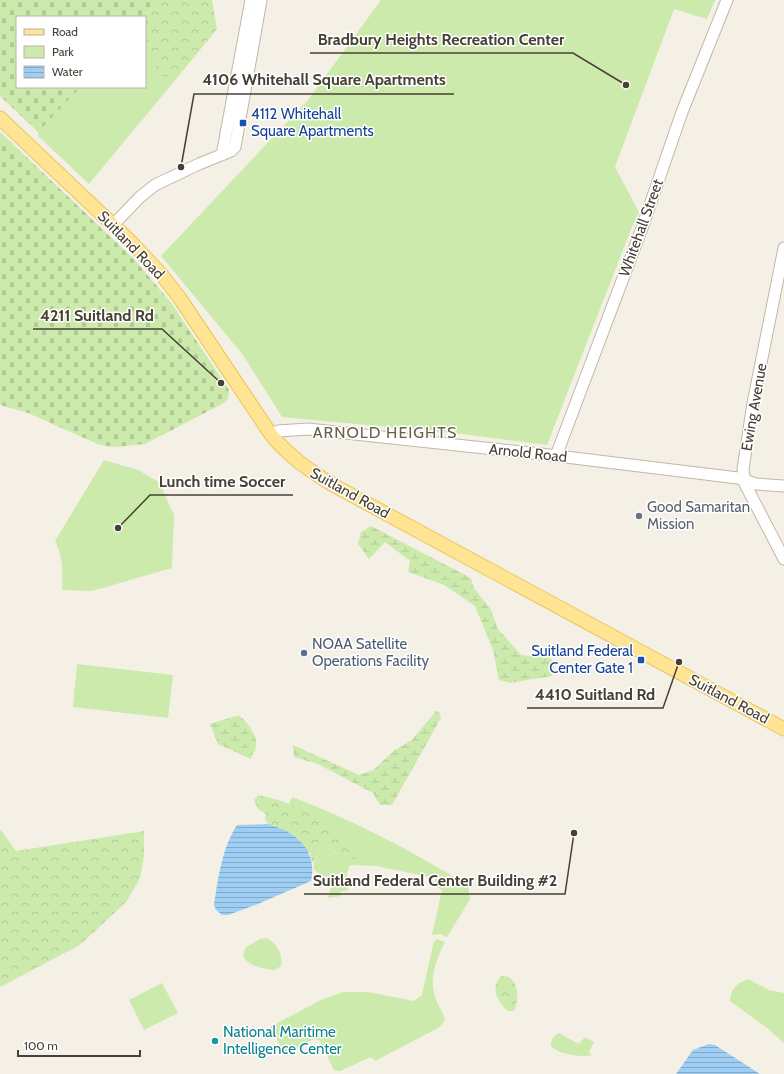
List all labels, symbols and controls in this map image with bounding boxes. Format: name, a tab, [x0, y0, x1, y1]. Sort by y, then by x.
legend	[16, 16, 146, 88]
text: Road	[52, 24, 78, 39]
callout: Bradbury Heights Recreation Center	[310, 25, 573, 53]
text: Bradbury Heights Recreation Center	[318, 30, 565, 49]
text: Park	[52, 44, 74, 59]
text: Water	[52, 64, 83, 79]
callout: 4106 Whitehall Square Apartments	[194, 66, 454, 94]
text: 4106 Whitehall Square Apartments	[202, 70, 446, 89]
place label: 4112 Whitehall Square Apartments	[251, 105, 374, 140]
marker: 4112 Whitehall Square Apartments	[238, 118, 248, 128]
street label: Whitehall Street	[615, 177, 667, 279]
street label: Suitland Road	[94, 207, 168, 283]
callout: 4211 Suitland Rd	[33, 301, 162, 329]
text: 4211 Suitland Rd	[40, 306, 154, 325]
street label: Ewing Avenue	[737, 361, 771, 452]
district label: ARNOLD HEIGHTS	[313, 423, 457, 442]
street label: Arnold Road	[488, 440, 568, 466]
street label: Suitland Road	[307, 464, 393, 522]
callout: Lunch time Soccer	[150, 467, 293, 495]
text: Lunch time Soccer	[159, 472, 286, 491]
place label: Good Samaritan Mission	[647, 498, 750, 533]
marker: Good Samaritan Mission	[634, 511, 644, 521]
place label: NOAA Satellite Operations Facility	[312, 635, 430, 670]
place label: Suitland Federal Center Gate 1	[531, 642, 633, 677]
marker: NOAA Satellite Operations Facility	[299, 648, 309, 658]
marker: Suitland Federal Center Gate 1	[636, 655, 646, 665]
street label: Suitland Road	[686, 670, 772, 728]
callout: 4410 Suitland Rd	[527, 680, 663, 708]
text: 4410 Suitland Rd	[535, 685, 655, 704]
callout: Suitland Federal Center Building #2	[304, 866, 565, 894]
text: Suitland Federal Center Building #2	[313, 871, 557, 890]
place label: National Maritime Intelligence Center	[223, 1023, 342, 1058]
scale bar	[18, 1032, 140, 1058]
marker: National Maritime Intelligence Center	[210, 1036, 220, 1046]
text: 100 m	[24, 1038, 58, 1053]

